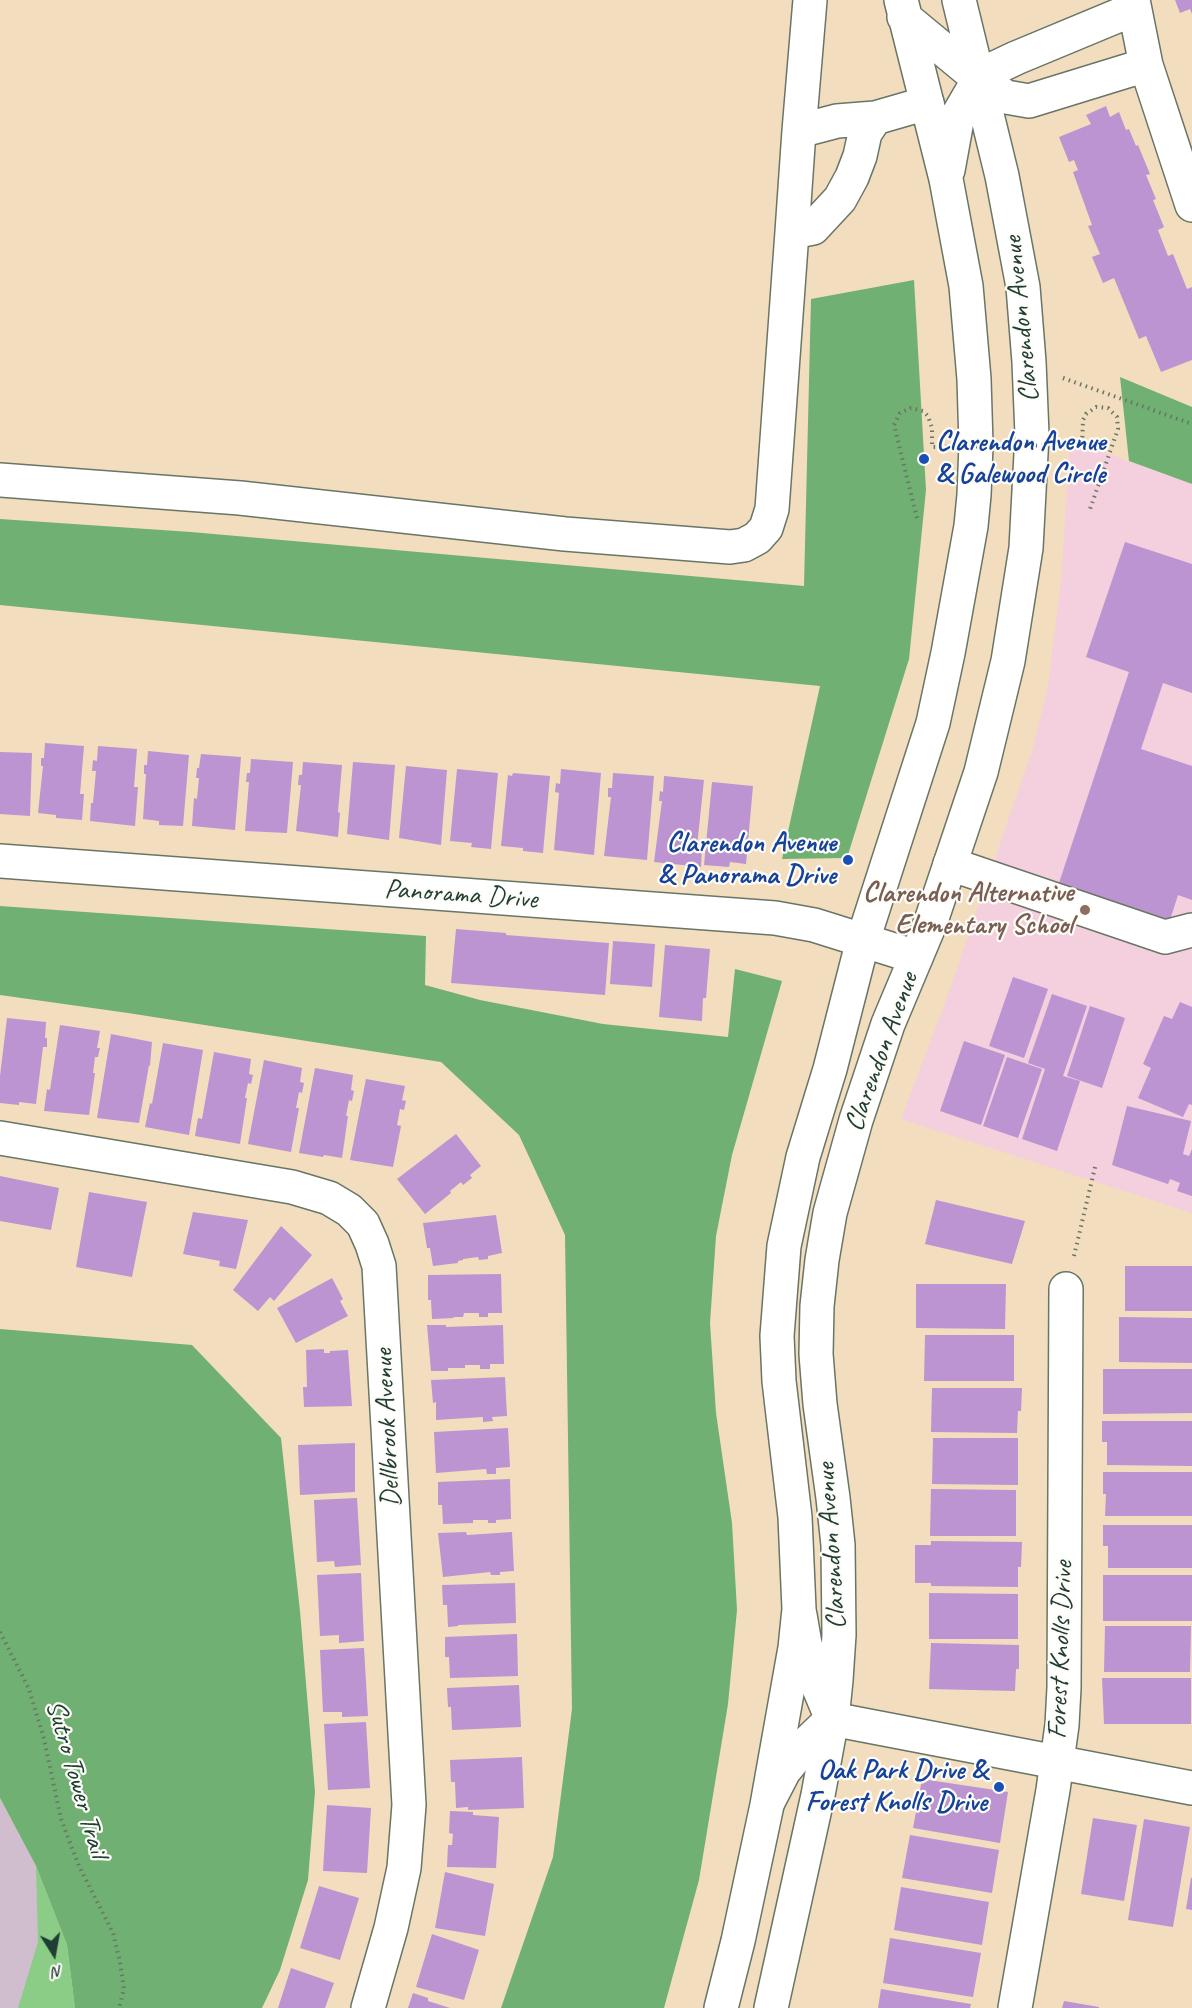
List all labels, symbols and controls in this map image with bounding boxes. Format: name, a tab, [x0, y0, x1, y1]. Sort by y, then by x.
street label: Clarendon Avenue	[997, 234, 1047, 404]
place label: Clarendon Avenue & Galewood Circle	[936, 426, 1106, 492]
marker: Clarendon Avenue & Galewood Circle	[917, 452, 931, 466]
place label: Clarendon Avenue & Panorama Drive	[658, 827, 836, 893]
marker: Clarendon Avenue & Panorama Drive	[841, 853, 855, 867]
street label: Panorama Drive	[383, 873, 539, 917]
place label: Clarendon Alternative Elementary School	[863, 877, 1073, 943]
marker: Clarendon Alternative Elementary School	[1078, 903, 1092, 917]
street label: Clarendon Avenue	[838, 968, 926, 1136]
street label: Dellbrook Avenue	[367, 1348, 409, 1508]
street label: Clarendon Avenue	[809, 1462, 855, 1630]
street label: Forest Knolls Drive	[1041, 1560, 1081, 1740]
street label: Sutro Tower Trail	[37, 1696, 115, 1862]
place label: Oak Park Drive & Forest Knolls Drive	[805, 1754, 987, 1820]
marker: Oak Park Drive & Forest Knolls Drive	[992, 1780, 1006, 1794]
north arrow	[24, 1924, 84, 1984]
text: N	[51, 1961, 64, 1982]

